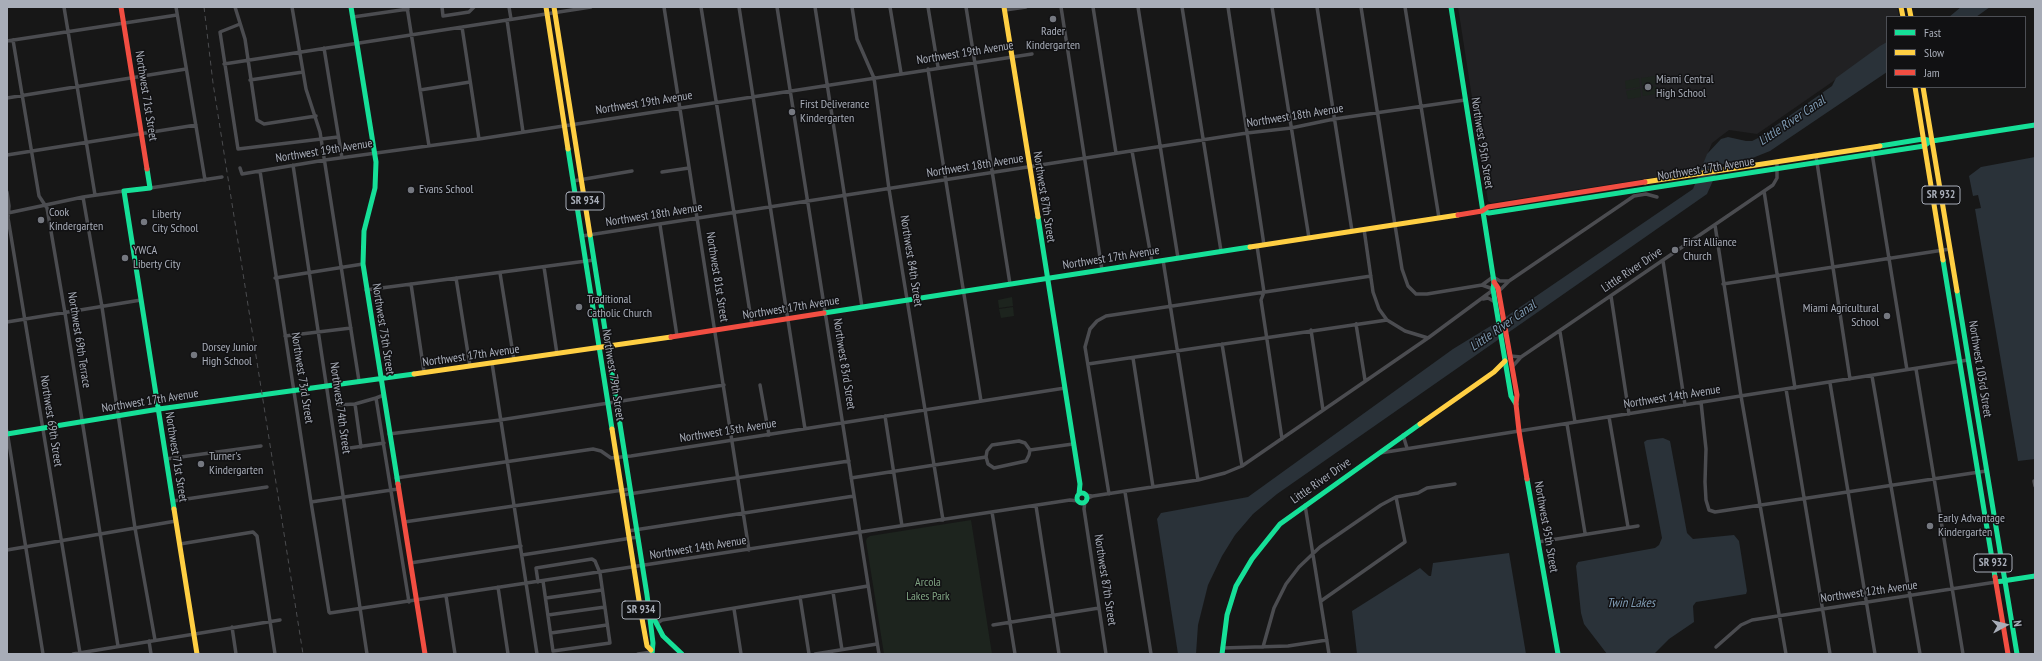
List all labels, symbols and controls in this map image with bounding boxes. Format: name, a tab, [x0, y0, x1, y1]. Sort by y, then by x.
marker: Rader Kindergarten	[1048, 14, 1058, 24]
legend	[1886, 16, 2026, 88]
place label: Rader Kindergarten	[1026, 25, 1080, 53]
text: Fast	[1924, 25, 1941, 40]
street label: Northwest 19th Avenue	[916, 38, 1014, 68]
text: Slow	[1924, 45, 1944, 60]
street label: Northwest 71st Street	[132, 50, 160, 142]
text: Jam	[1924, 65, 1940, 80]
place label: Miami Central High School	[1656, 73, 1714, 101]
marker: Miami Central High School	[1643, 82, 1653, 92]
street label: Northwest 19th Avenue	[595, 88, 693, 118]
water label: Little River Canal	[1756, 93, 1828, 149]
street label: Northwest 95th Street	[1468, 96, 1496, 190]
place label: First Deliverance Kindergarten	[800, 98, 869, 126]
street label: Northwest 18th Avenue	[1246, 101, 1344, 131]
marker: First Deliverance Kindergarten	[787, 107, 797, 117]
street label: Northwest 19th Avenue	[275, 136, 373, 166]
street label: Northwest 87th Street	[1030, 150, 1058, 244]
street label: Northwest 18th Avenue	[926, 151, 1024, 181]
street label: Northwest 17th Avenue	[1657, 154, 1755, 184]
place label: Evans School	[419, 183, 473, 197]
marker: Evans School	[406, 185, 416, 195]
road number: SR 932	[1922, 186, 1960, 204]
road number: SR 934	[566, 192, 604, 210]
street label: Northwest 18th Avenue	[605, 200, 703, 230]
place label: Cook Kindergarten	[49, 206, 103, 234]
place label: Liberty City School	[152, 208, 198, 236]
street label: Northwest 84th Street	[897, 214, 925, 308]
marker: Cook Kindergarten	[36, 215, 46, 225]
marker: Liberty City School	[139, 217, 149, 227]
street label: Northwest 81st Street	[703, 231, 731, 323]
place label: First Alliance Church	[1683, 236, 1737, 264]
street label: Northwest 17th Avenue	[1062, 243, 1160, 273]
place label: YWCA Liberty City	[133, 244, 180, 272]
street label: Little River Drive	[1599, 244, 1665, 296]
marker: First Alliance Church	[1670, 245, 1680, 255]
marker: YWCA Liberty City	[120, 253, 130, 263]
street label: Northwest 75th Street	[369, 282, 397, 376]
street label: Northwest 69th Terrace	[64, 291, 94, 389]
place label: Traditional Catholic Church	[587, 293, 652, 321]
street label: Northwest 17th Avenue	[742, 293, 840, 323]
water label: Little River Canal	[1467, 297, 1539, 355]
marker: Traditional Catholic Church	[574, 302, 584, 312]
place label: Miami Agricultural School	[1803, 302, 1879, 330]
marker: Miami Agricultural School	[1882, 311, 1892, 321]
street label: Northwest 83rd Street	[830, 317, 858, 411]
street label: Northwest 103rd Street	[1965, 320, 1995, 418]
street label: Northwest 79th Street	[599, 328, 627, 422]
street label: Northwest 73rd Street	[288, 331, 316, 425]
place label: Dorsey Junior High School	[202, 341, 257, 369]
street label: Northwest 17th Avenue	[422, 342, 520, 370]
marker: Dorsey Junior High School	[189, 350, 199, 360]
street label: Northwest 74th Street	[326, 361, 354, 455]
street label: Northwest 69th Street	[37, 374, 65, 468]
street label: Northwest 14th Avenue	[1623, 382, 1721, 412]
street label: Northwest 17th Avenue	[101, 386, 199, 416]
street label: Northwest 71st Street	[162, 411, 190, 503]
street label: Northwest 15th Avenue	[679, 416, 777, 446]
place label: Turner's Kindergarten	[209, 450, 263, 478]
street label: Little River Drive	[1288, 455, 1354, 507]
marker: Turner's Kindergarten	[196, 459, 206, 469]
street label: Northwest 95th Street	[1531, 480, 1561, 574]
place label: Early Advantage Kindergarten	[1938, 512, 2005, 540]
marker: Early Advantage Kindergarten	[1925, 521, 1935, 531]
street label: Northwest 14th Avenue	[649, 533, 747, 563]
street label: Northwest 87th Street	[1091, 533, 1119, 627]
road number: SR 932	[1974, 554, 2012, 572]
park label: Arcola Lakes Park	[906, 576, 950, 604]
street label: Northwest 12th Avenue	[1820, 578, 1918, 606]
water label: Twin Lakes	[1607, 595, 1655, 611]
road number: SR 934	[622, 601, 660, 619]
north arrow	[1986, 605, 2026, 645]
text: N	[2011, 620, 2025, 627]

